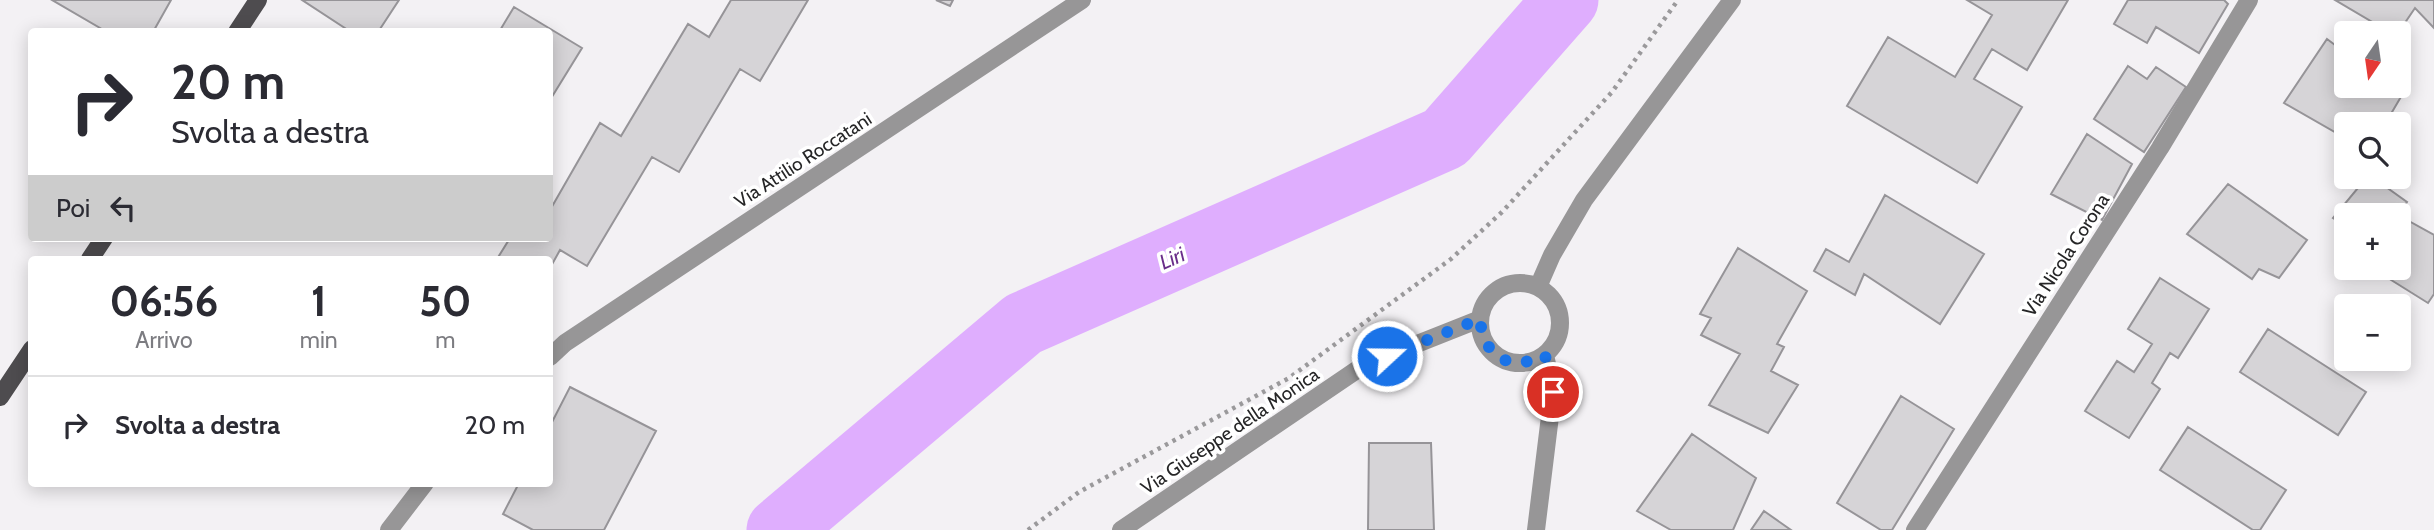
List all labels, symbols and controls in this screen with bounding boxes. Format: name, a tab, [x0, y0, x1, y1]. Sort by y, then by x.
north arrow	[2334, 21, 2412, 98]
map controls	[2334, 21, 2411, 371]
text: 20 m	[171, 52, 285, 111]
icon: right	[56, 56, 147, 147]
street label: Via Attilio Roccatani	[730, 107, 876, 213]
text: Svolta a destra	[171, 112, 369, 151]
button: search	[2334, 112, 2411, 189]
icon: left	[104, 189, 142, 227]
street label: Via Nicola Corona	[2018, 189, 2114, 321]
text: Poi	[56, 192, 90, 224]
button: +	[2334, 203, 2411, 280]
water label: Liri	[1155, 241, 1189, 275]
text: 06:56	[110, 275, 218, 327]
text: 1	[311, 275, 327, 327]
text: 50	[419, 275, 471, 327]
button: −	[2334, 294, 2411, 371]
position arrow	[1350, 319, 1424, 393]
text: Arrivo	[135, 326, 193, 354]
text: min	[300, 326, 338, 354]
text: m	[435, 326, 455, 354]
pin	[1523, 362, 1583, 422]
street label: Via Giuseppe della Monica	[1137, 363, 1323, 499]
icon: arrive	[1534, 373, 1572, 411]
icon: right	[56, 406, 94, 444]
text: Svolta a destra	[115, 409, 280, 441]
text: 20 m	[465, 409, 525, 441]

